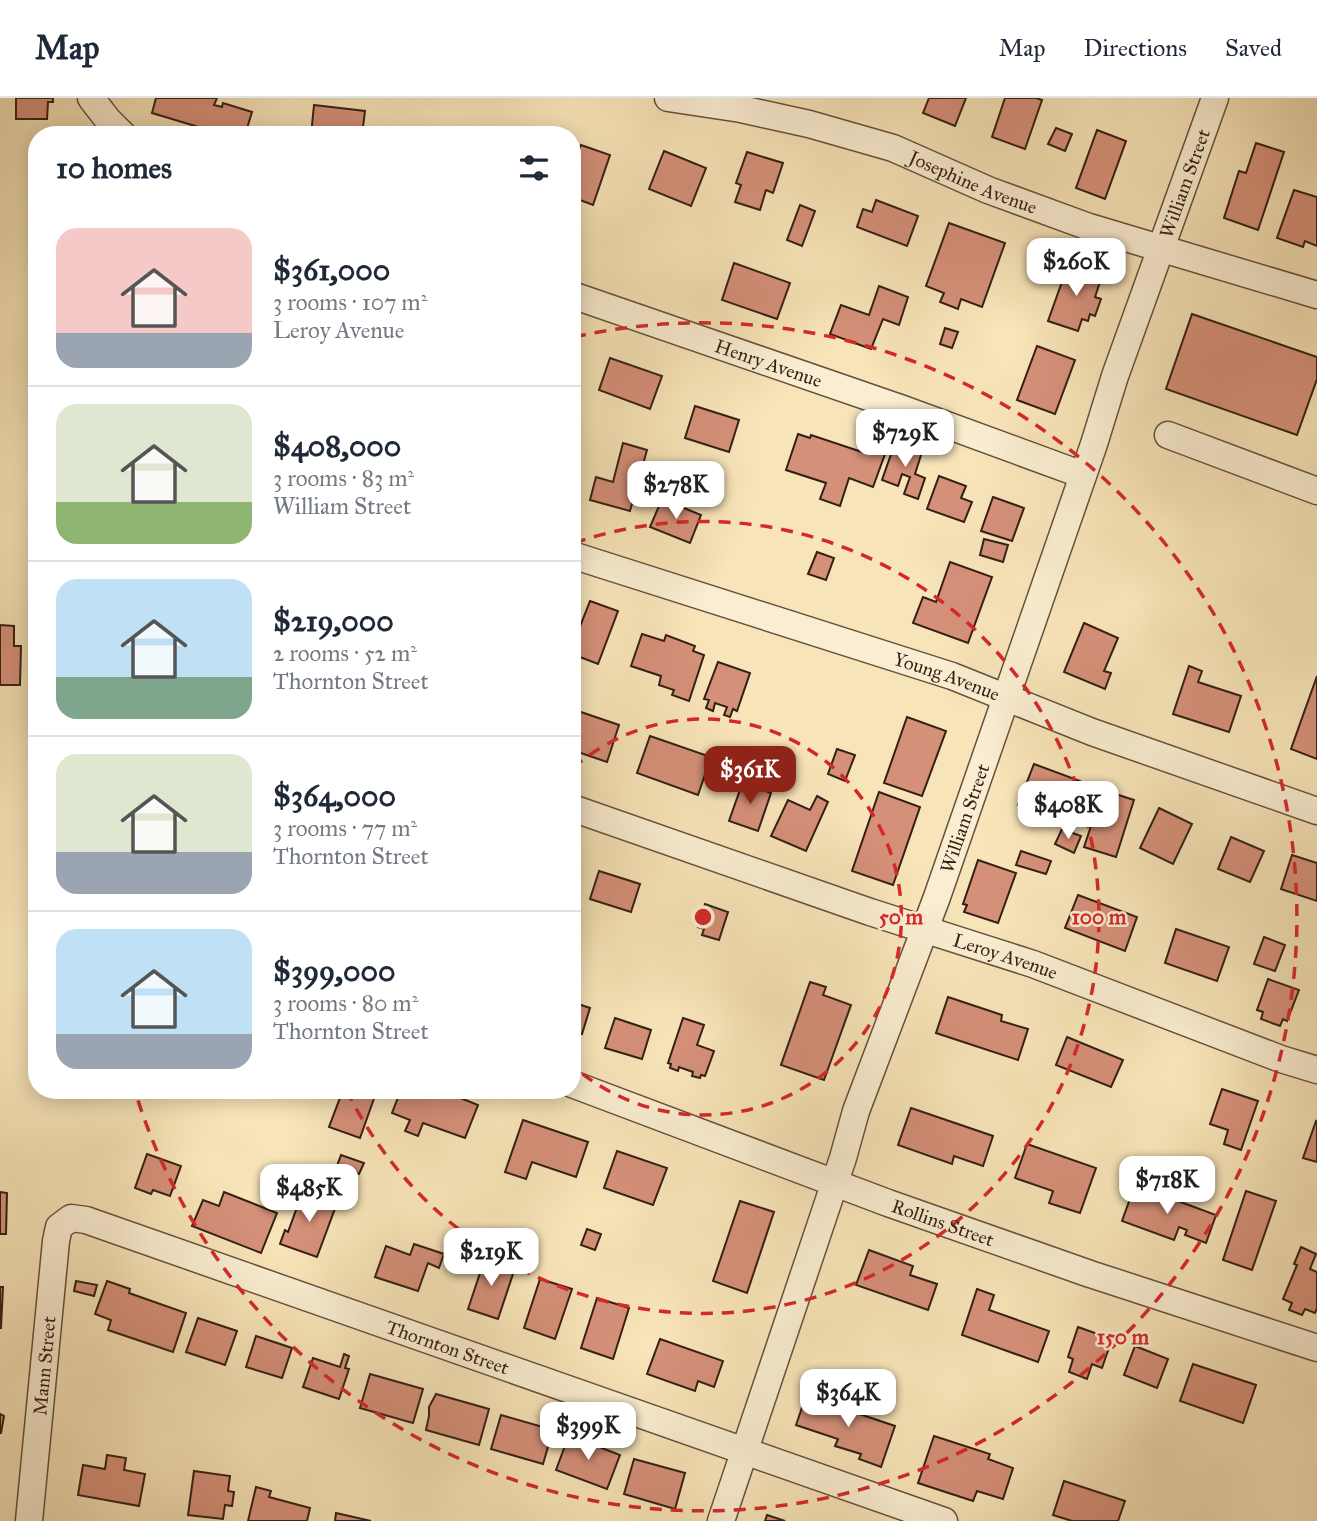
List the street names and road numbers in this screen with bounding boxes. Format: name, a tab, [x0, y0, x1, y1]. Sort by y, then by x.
street label: William Street	[1155, 126, 1215, 241]
street label: Josephine Avenue	[903, 145, 1040, 219]
street label: Henry Avenue	[712, 334, 825, 392]
street label: Young Avenue	[891, 647, 1003, 706]
street label: William Street	[935, 760, 994, 876]
street label: Leroy Avenue	[950, 928, 1061, 984]
street label: Rollins Street	[889, 1194, 997, 1251]
street label: Mann Street	[28, 1315, 61, 1416]
street label: Thornton Street	[383, 1315, 512, 1380]

